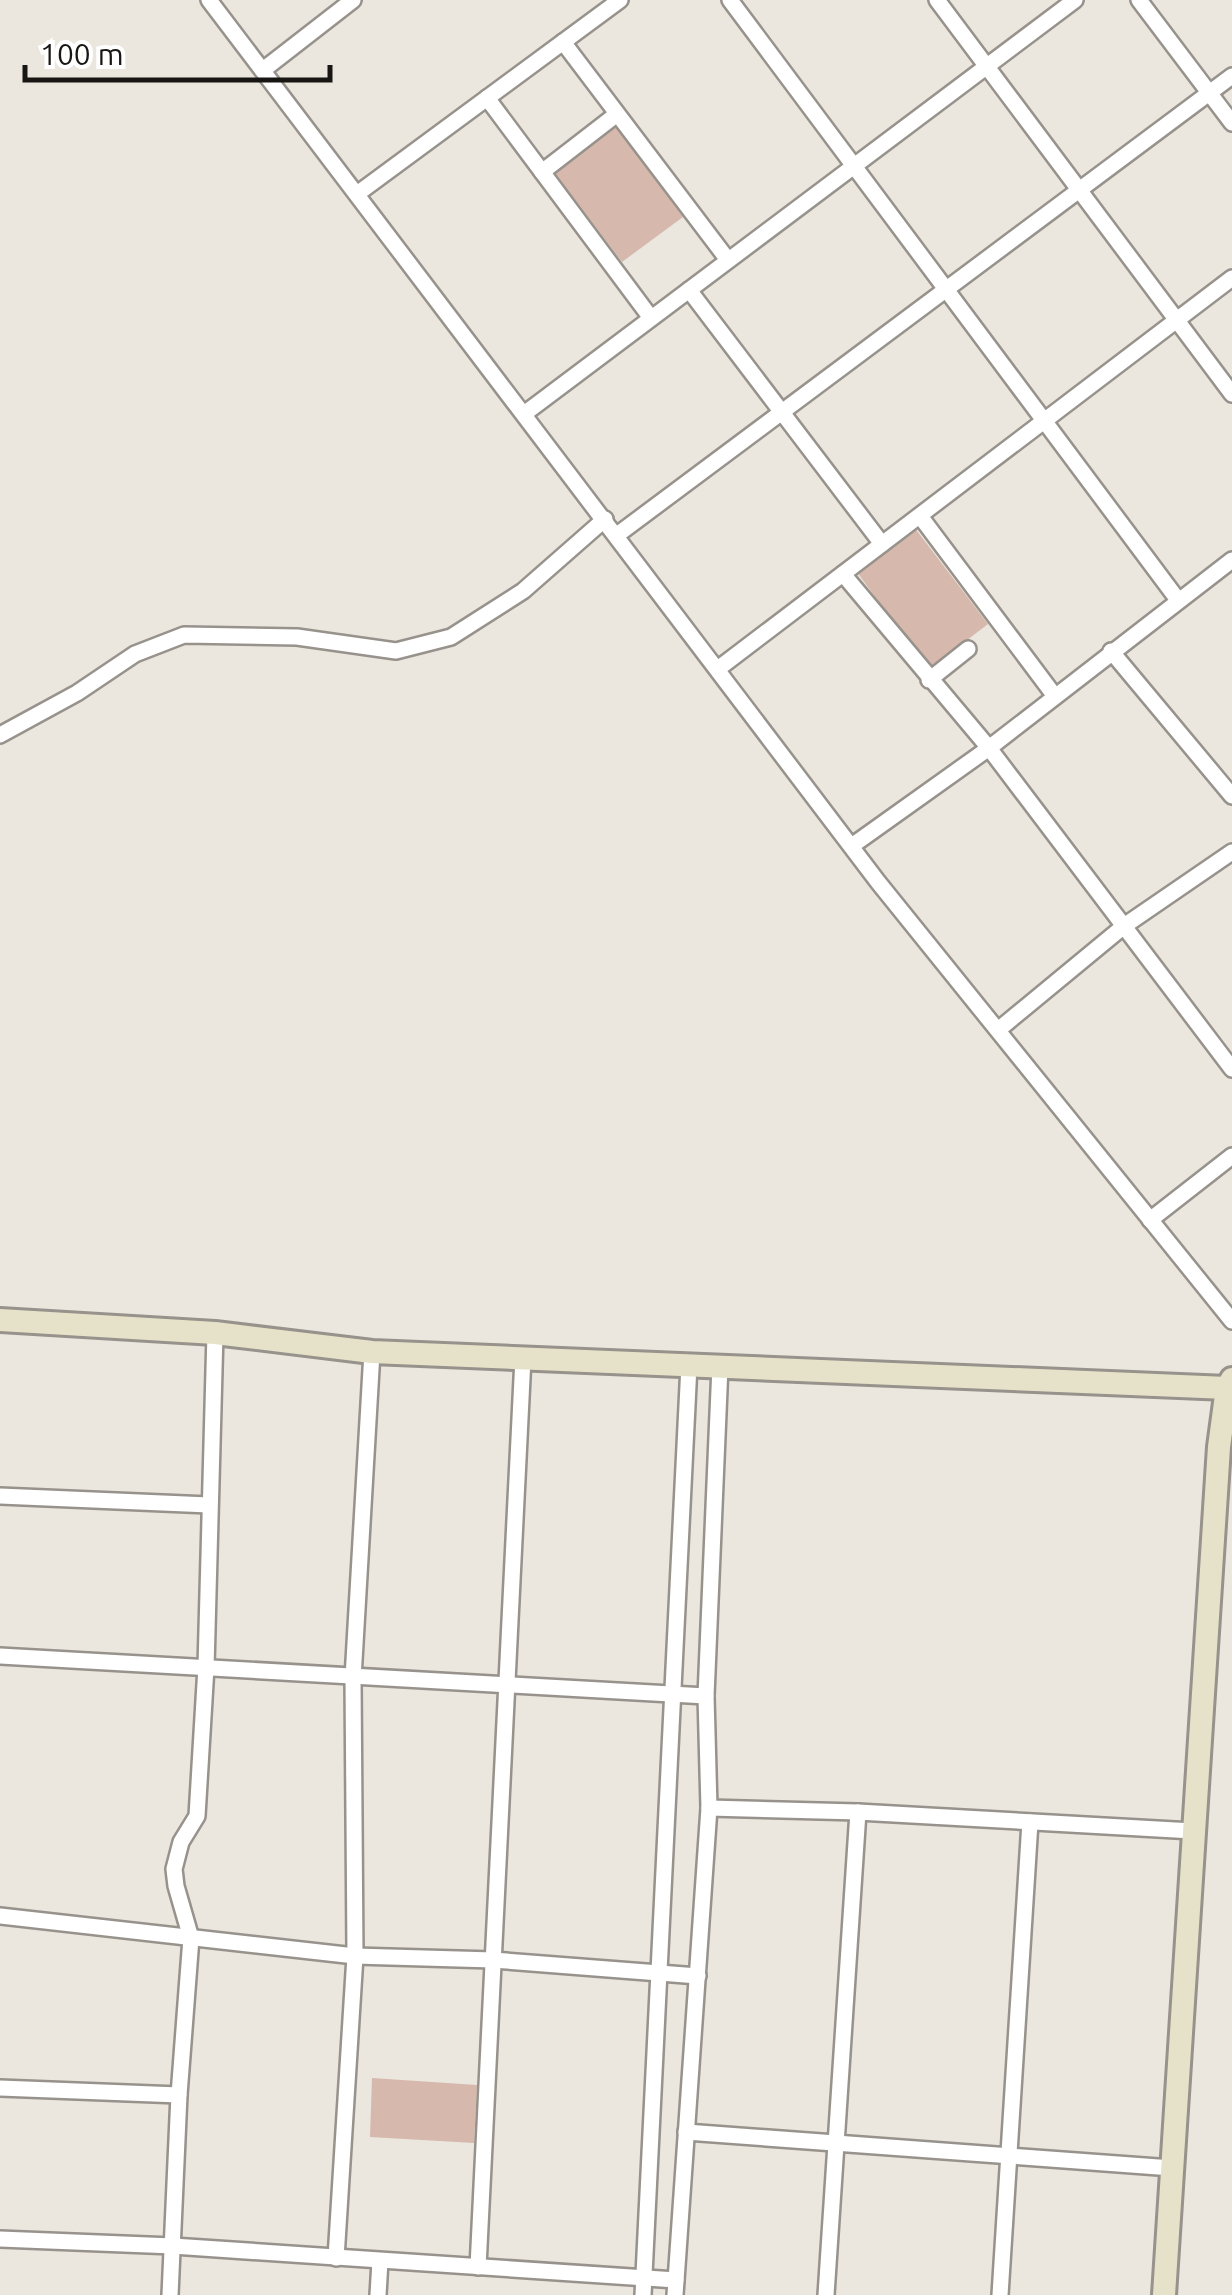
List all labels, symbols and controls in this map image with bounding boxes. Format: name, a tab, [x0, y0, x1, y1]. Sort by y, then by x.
scale bar	[25, 20, 330, 82]
text: 100 m	[40, 37, 124, 71]

